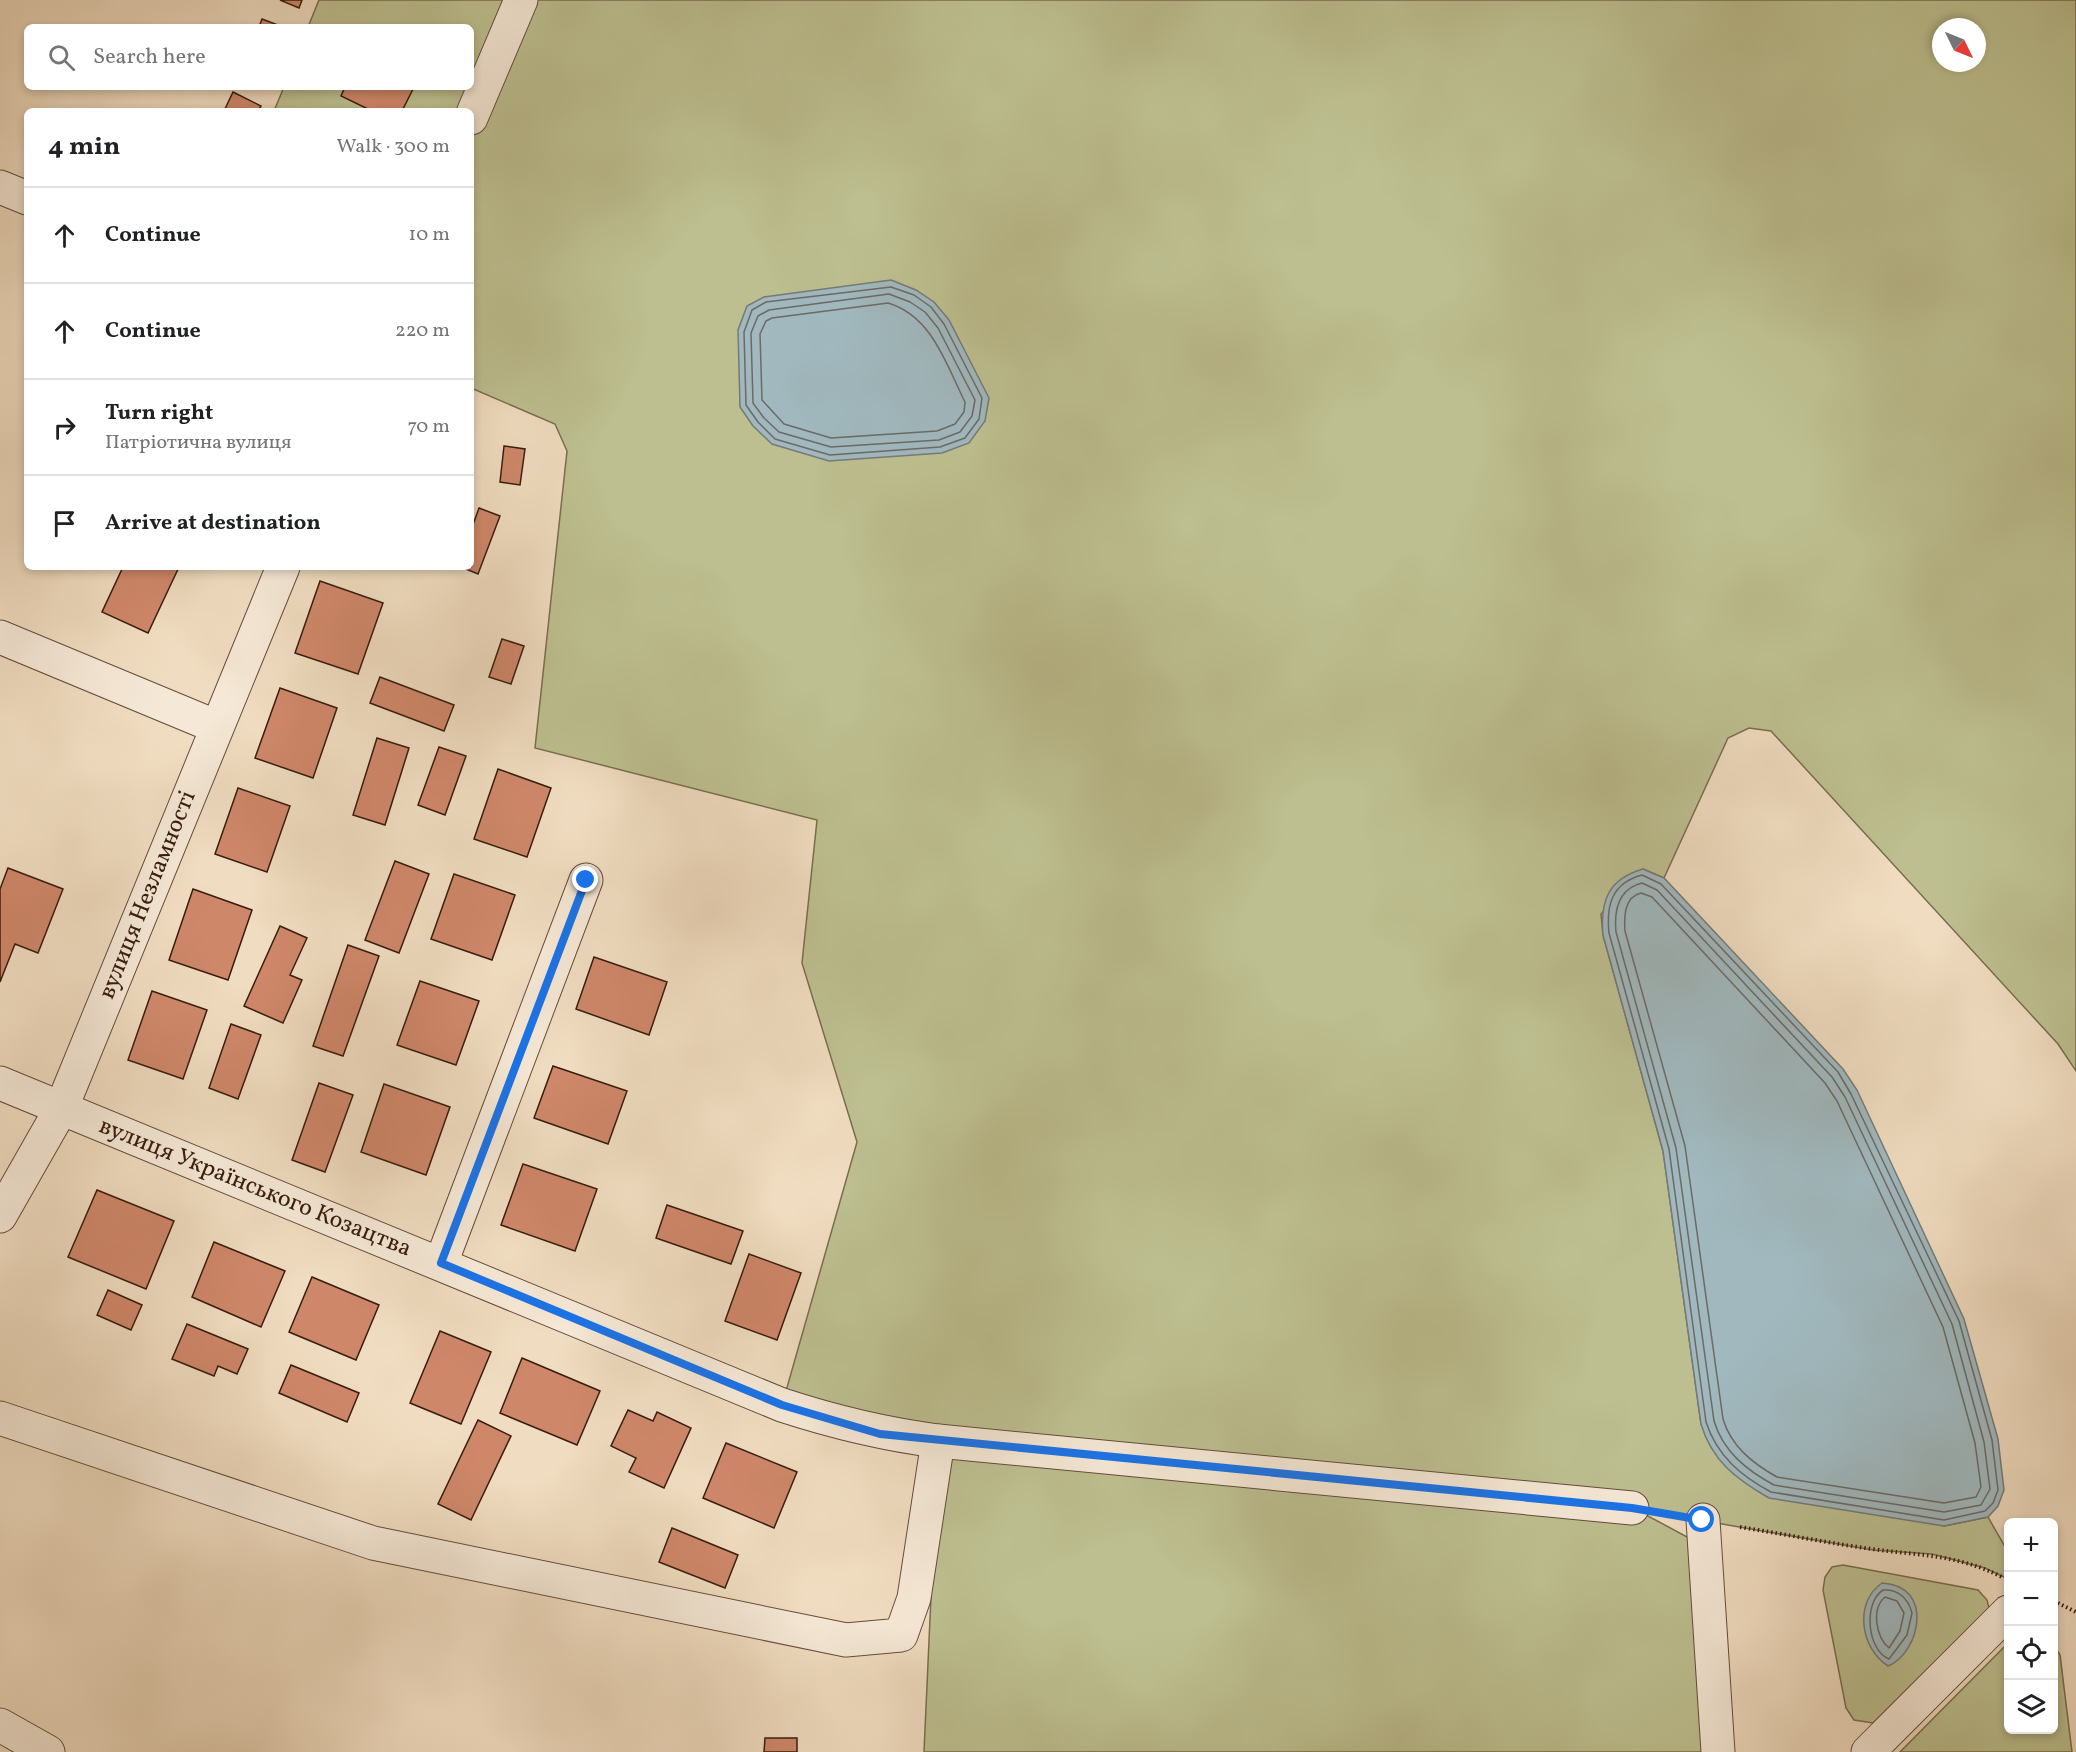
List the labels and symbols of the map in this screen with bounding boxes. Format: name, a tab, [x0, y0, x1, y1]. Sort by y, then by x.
north arrow	[1932, 18, 1986, 72]
street label: вулиця Незламності	[91, 786, 205, 1004]
route end	[572, 866, 598, 892]
street label: вулиця Українського Козацтва	[94, 1110, 416, 1266]
route start	[1688, 1506, 1714, 1532]

